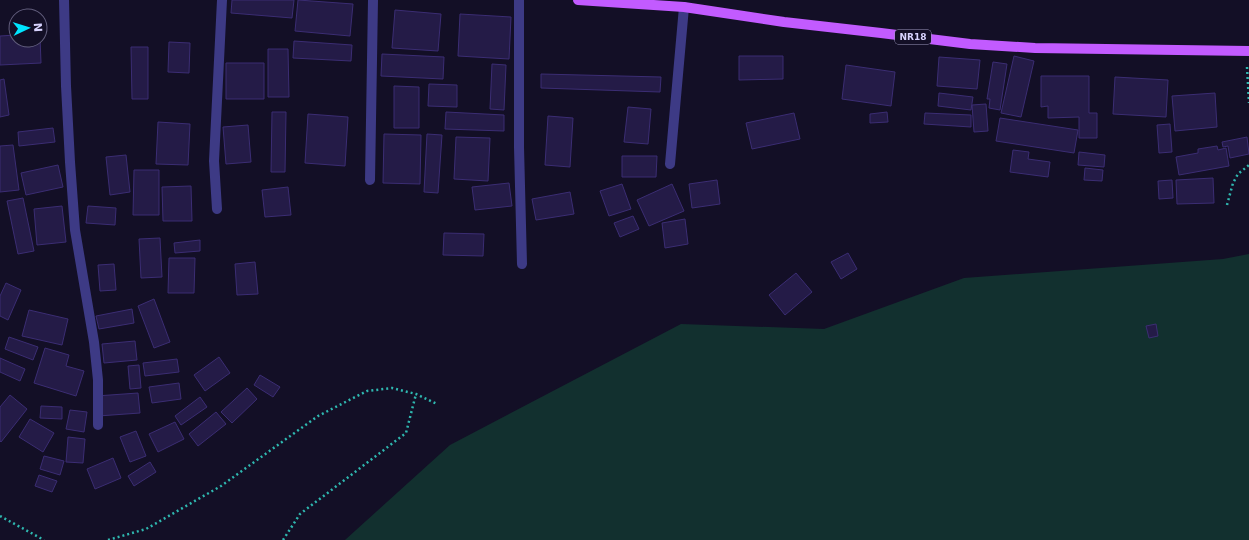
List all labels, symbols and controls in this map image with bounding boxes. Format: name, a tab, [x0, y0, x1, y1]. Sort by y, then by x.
north arrow	[8, 8, 48, 48]
text: N	[31, 22, 44, 32]
road number: NR18	[895, 30, 931, 44]

